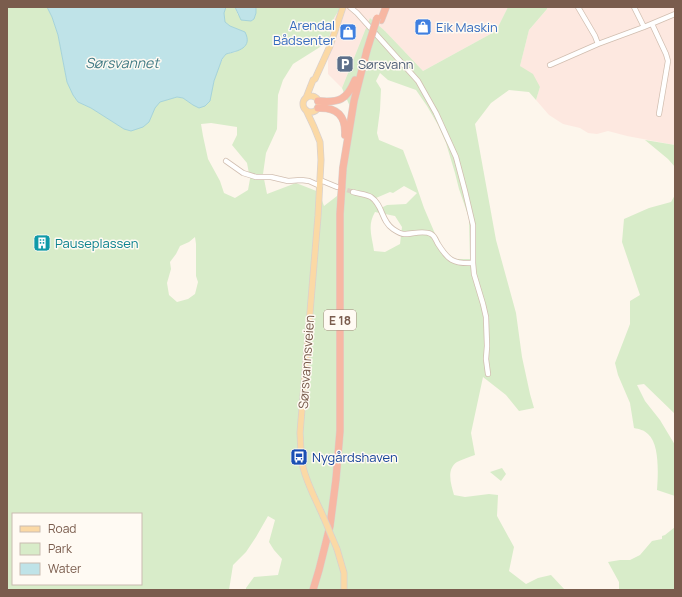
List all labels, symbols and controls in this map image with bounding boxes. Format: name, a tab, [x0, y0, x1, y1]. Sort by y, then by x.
place label: Arendal Bådsenter	[273, 16, 335, 49]
shop icon: Eik Maskin	[413, 17, 433, 37]
place label: Eik Maskin	[436, 18, 498, 36]
shop icon: Arendal Bådsenter	[338, 22, 358, 42]
water label: Sørsvannet	[85, 53, 160, 72]
parking icon: Sørsvann	[335, 54, 355, 74]
place label: Sørsvann	[358, 55, 414, 73]
building icon: Pauseplassen	[32, 233, 52, 253]
place label: Pauseplassen	[55, 234, 138, 252]
road number: E 18	[324, 310, 356, 330]
street label: Sørsvannsveien	[294, 314, 318, 410]
bus stop icon: Nygårdshaven	[289, 447, 309, 467]
place label: Nygårdshaven	[312, 448, 398, 466]
legend	[12, 513, 142, 585]
text: Road	[48, 520, 76, 537]
text: Park	[48, 540, 73, 557]
text: Water	[48, 560, 82, 577]

